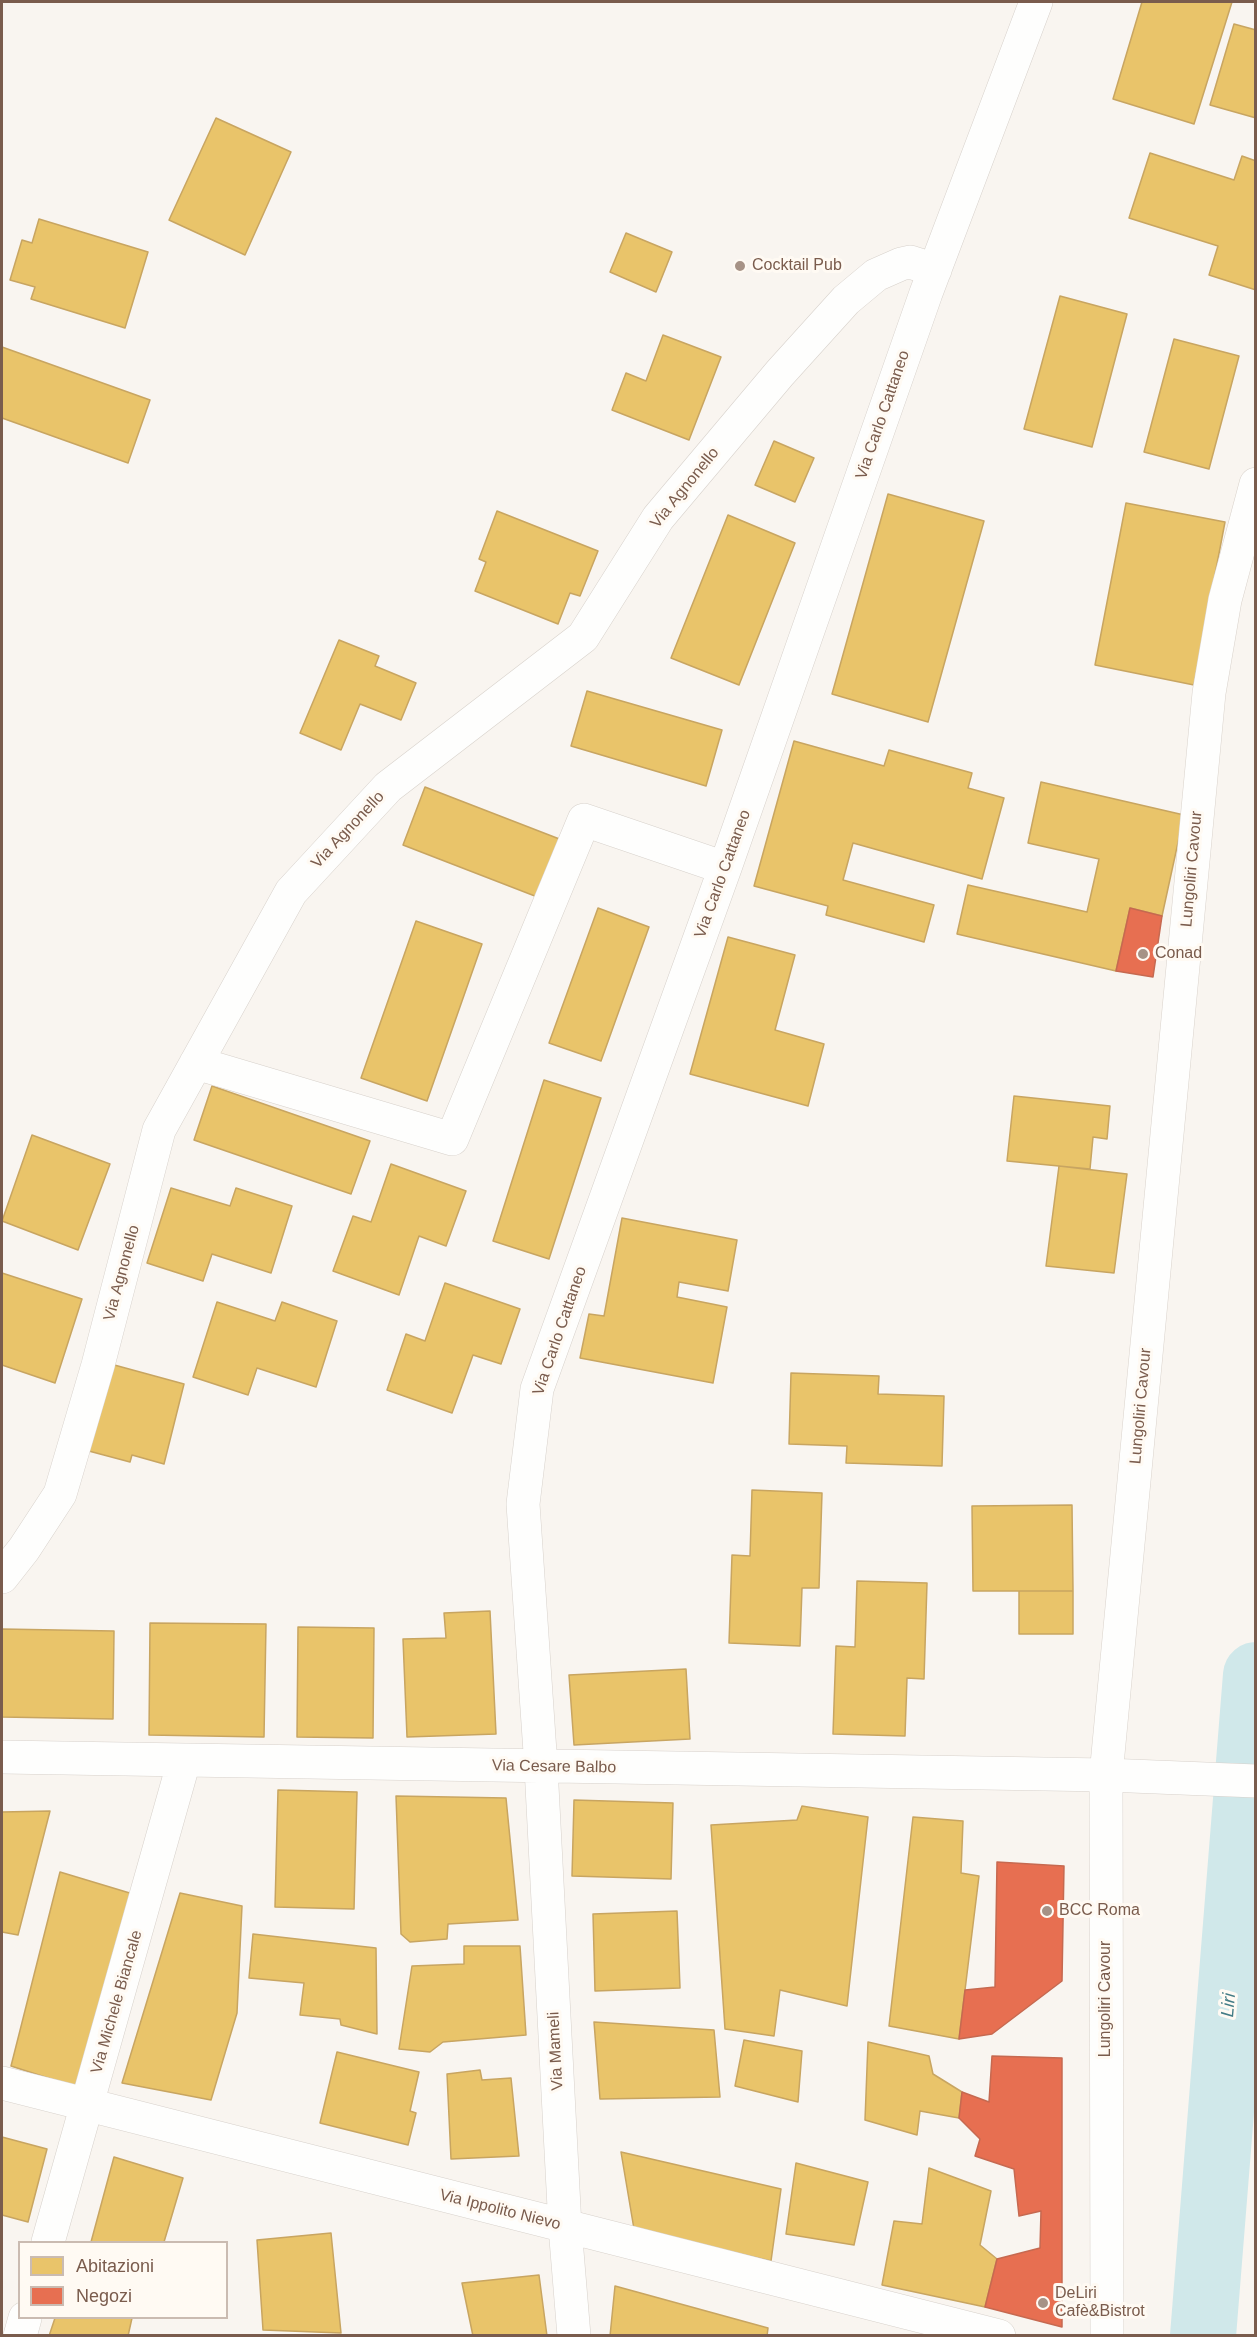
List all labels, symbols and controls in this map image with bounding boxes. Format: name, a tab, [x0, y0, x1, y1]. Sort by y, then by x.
place label: Cocktail Pub	[752, 256, 842, 276]
marker: Cocktail Pub	[733, 259, 747, 273]
street label: Via Carlo Cattaneo	[852, 348, 914, 482]
street label: Via Agnonello	[647, 444, 723, 532]
street label: Via Agnonello	[307, 787, 389, 873]
street label: Via Carlo Cattaneo	[691, 807, 755, 941]
street label: Lungoliri Cavour	[1177, 810, 1207, 928]
place label: Conad	[1155, 944, 1202, 964]
marker: Conad	[1136, 947, 1150, 961]
street label: Via Agnonello	[100, 1223, 144, 1323]
street label: Via Carlo Cattaneo	[529, 1264, 591, 1398]
street label: Lungoliri Cavour	[1126, 1347, 1156, 1465]
street label: Via Cesare Balbo	[492, 1756, 616, 1778]
place label: BCC Roma	[1059, 1901, 1140, 1921]
marker: BCC Roma	[1040, 1904, 1054, 1918]
street label: Via Michele Biancale	[87, 1928, 147, 2076]
street label: Lungoliri Cavour	[1096, 1941, 1116, 2057]
water label: Liri	[1217, 1992, 1241, 2018]
street label: Via Mameli	[544, 2011, 568, 2091]
street label: Via Ippolito Nievo	[437, 2186, 563, 2234]
legend	[18, 2241, 228, 2319]
text: Abitazioni	[76, 2256, 154, 2276]
place label: DeLiri Cafè&Bistrot	[1055, 2284, 1145, 2322]
text: Negozi	[76, 2286, 132, 2306]
marker: DeLiri Cafè&Bistrot	[1036, 2296, 1050, 2310]

